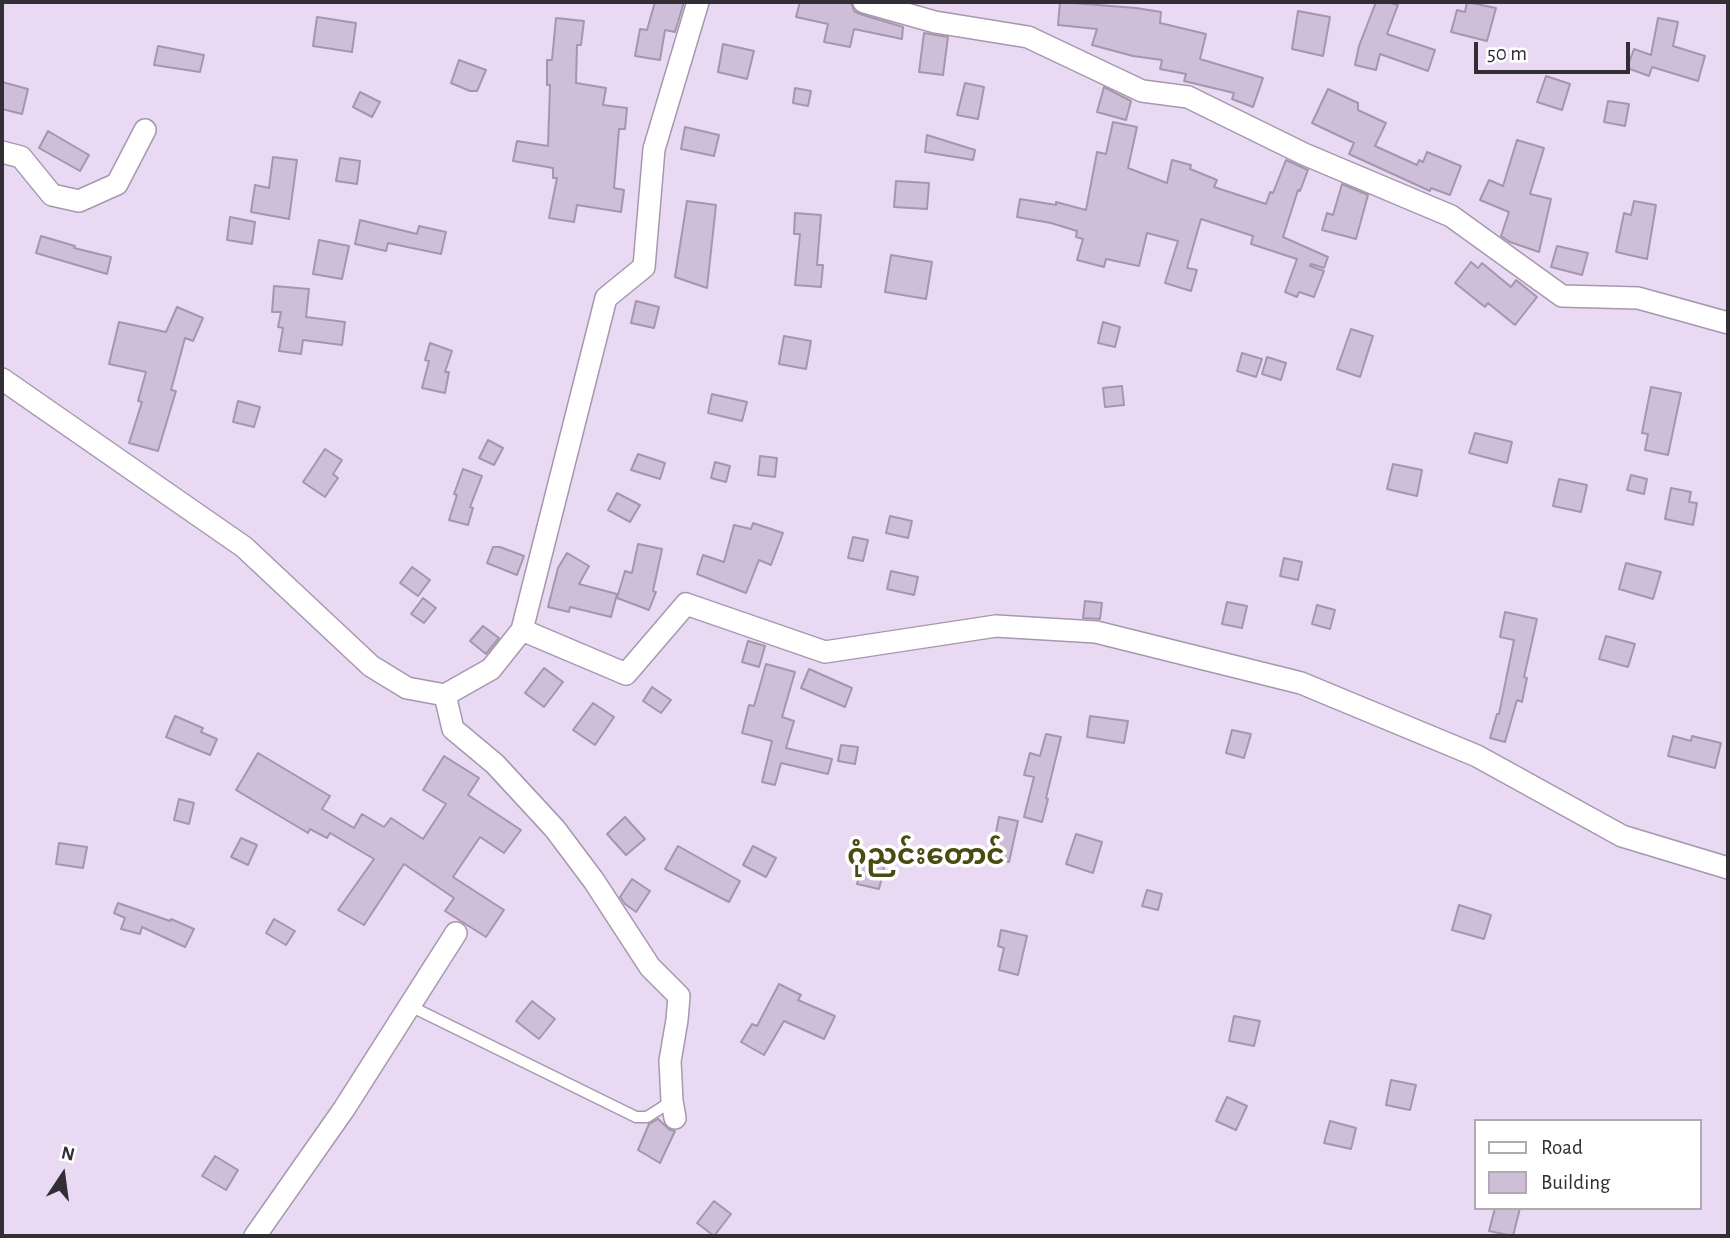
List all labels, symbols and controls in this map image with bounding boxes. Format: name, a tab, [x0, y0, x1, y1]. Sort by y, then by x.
scale bar	[1478, 28, 1634, 72]
text: 50 m	[1487, 43, 1527, 64]
district label: ဂုံညင်းတောင်	[847, 839, 1005, 873]
legend	[1474, 1119, 1702, 1210]
text: Road	[1541, 1137, 1583, 1158]
north arrow	[28, 1140, 98, 1210]
text: N	[59, 1143, 76, 1165]
text: Building	[1541, 1172, 1610, 1193]

